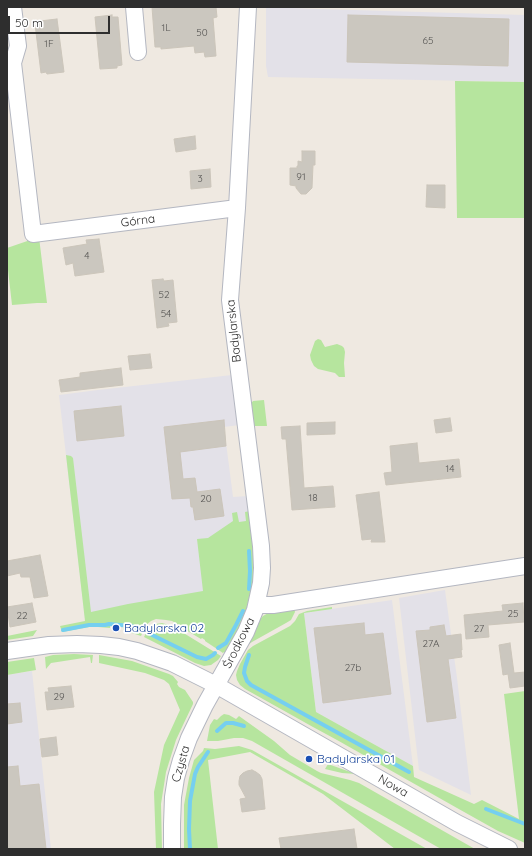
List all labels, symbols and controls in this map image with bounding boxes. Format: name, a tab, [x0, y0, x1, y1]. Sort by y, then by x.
scale bar	[10, 8, 112, 34]
text: 50 m	[15, 15, 43, 30]
house number: 1L	[161, 22, 171, 34]
house number: 50	[196, 27, 208, 39]
house number: 65	[423, 35, 433, 47]
house number: 1F	[44, 38, 54, 50]
house number: 91	[296, 171, 306, 183]
house number: 3	[197, 173, 203, 185]
street label: Górna	[120, 212, 156, 230]
house number: 4	[84, 250, 90, 262]
house number: 52	[159, 289, 169, 301]
street label: Badylarska	[224, 299, 244, 363]
house number: 54	[161, 308, 171, 320]
house number: 14	[446, 463, 454, 475]
house number: 18	[308, 492, 318, 504]
house number: 20	[200, 493, 212, 505]
house number: 25	[508, 608, 518, 620]
house number: 22	[16, 610, 28, 622]
street label: Środkowa	[220, 615, 258, 671]
place label: Badylarska 02	[124, 621, 204, 635]
marker: Badylarska 02	[111, 623, 121, 633]
house number: 27	[474, 623, 484, 635]
house number: 27A	[423, 638, 439, 650]
house number: 27b	[345, 662, 361, 674]
house number: 29	[53, 691, 65, 703]
street label: Czysta	[169, 744, 193, 784]
place label: Badylarska 01	[317, 752, 395, 766]
marker: Badylarska 01	[304, 754, 314, 764]
street label: Nowa	[375, 772, 411, 800]

